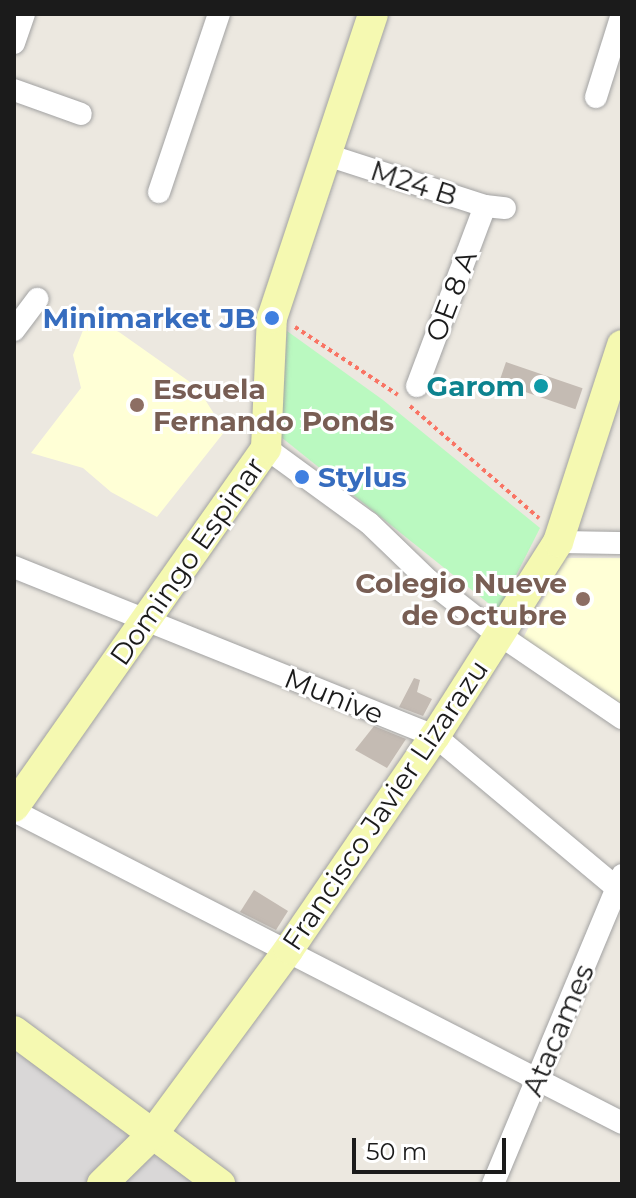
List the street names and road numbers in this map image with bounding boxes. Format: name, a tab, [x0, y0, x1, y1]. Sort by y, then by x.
street label: M24 B	[367, 153, 461, 213]
street label: OE 8 A	[418, 246, 484, 346]
street label: Domingo Espinar	[103, 450, 271, 672]
street label: Francisco Javier Lizarazu	[275, 653, 495, 957]
street label: Munive	[280, 661, 388, 731]
street label: Atacames	[515, 959, 601, 1101]

